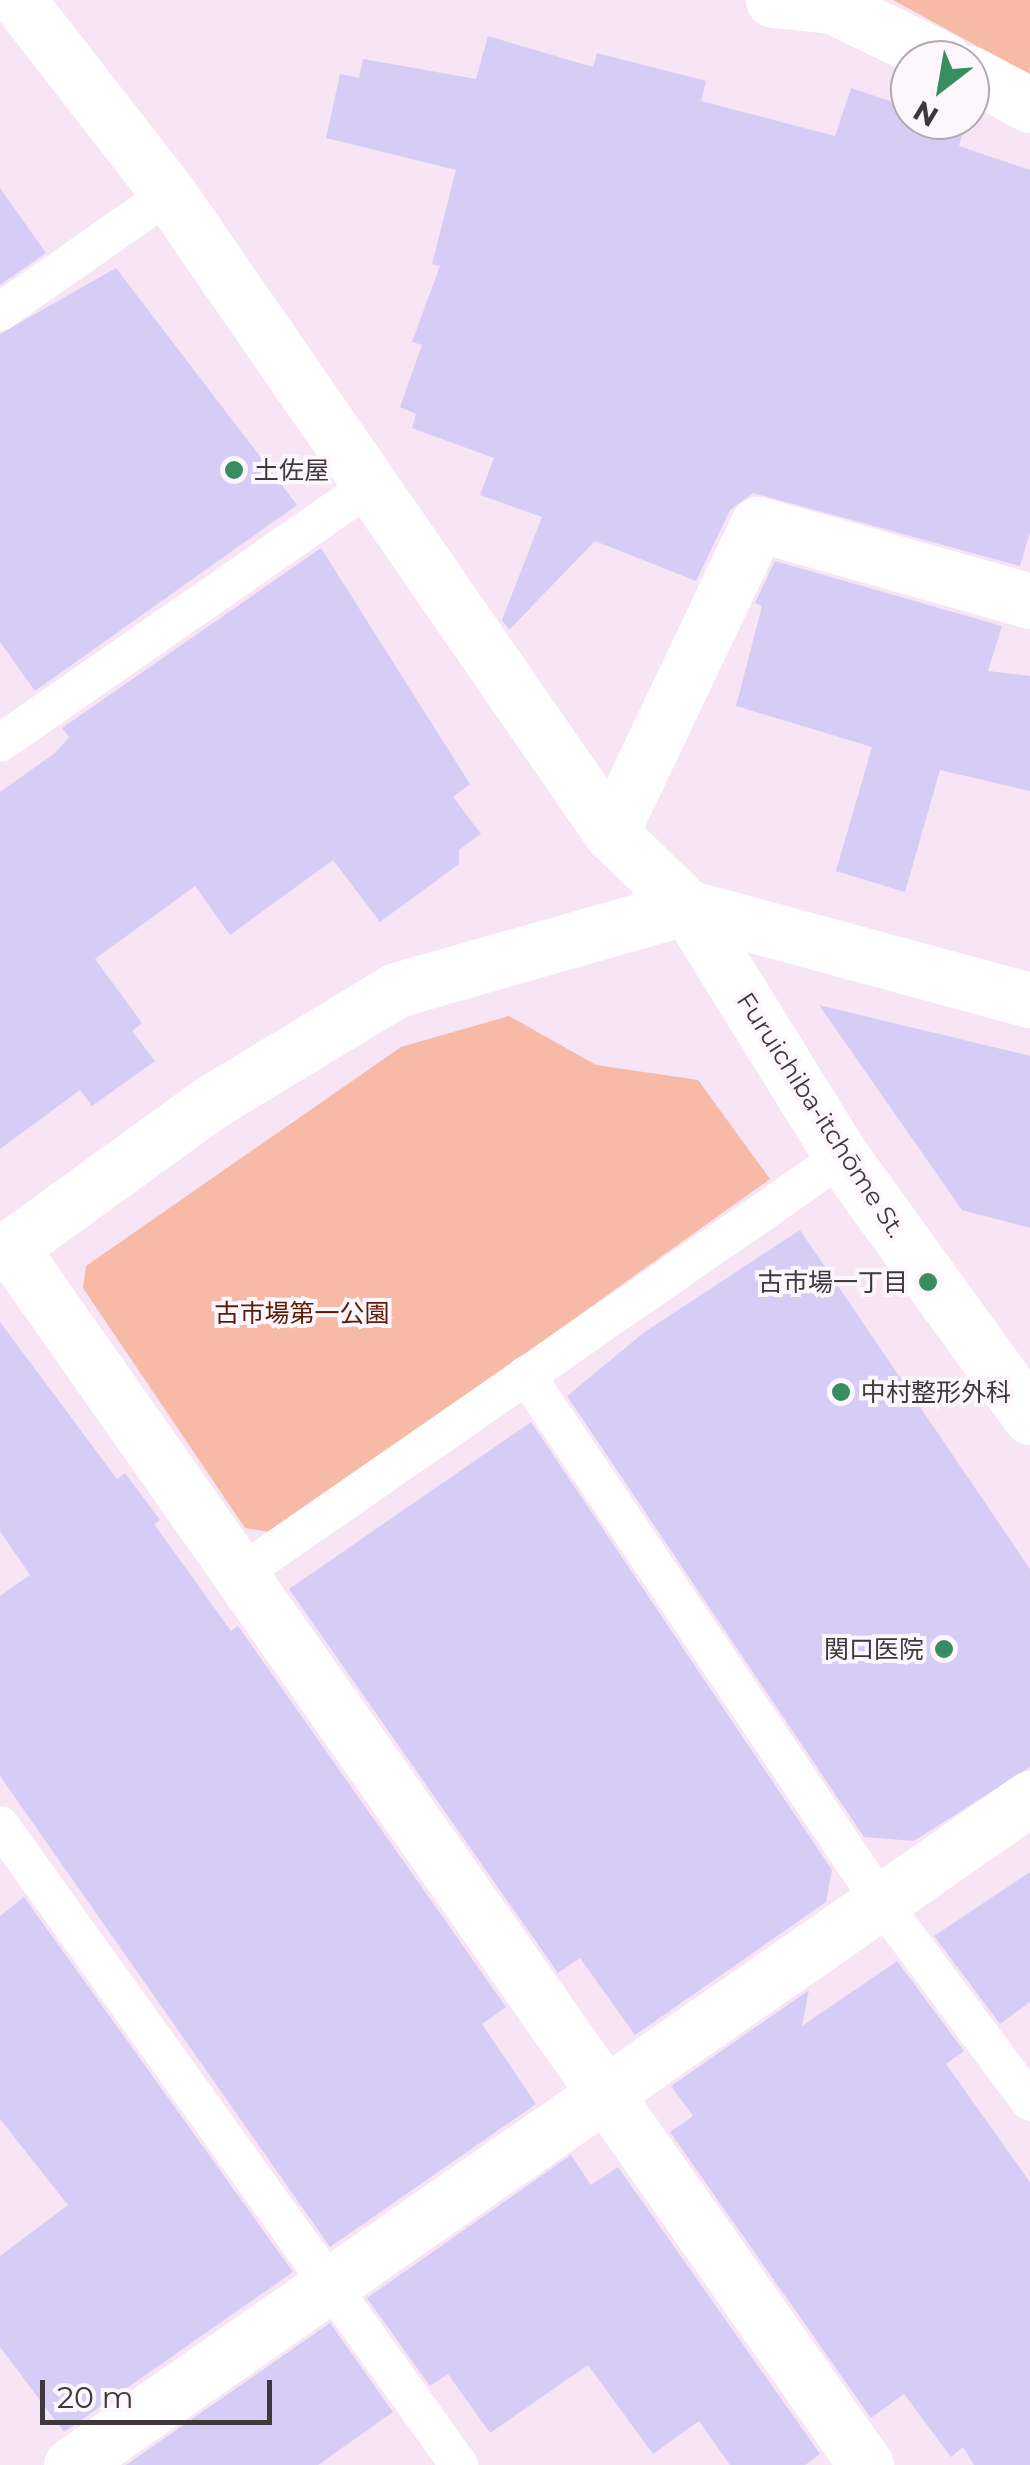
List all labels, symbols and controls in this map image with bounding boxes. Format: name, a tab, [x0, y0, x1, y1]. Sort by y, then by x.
north arrow	[890, 40, 990, 140]
text: N	[907, 94, 944, 134]
place label: 土佐屋	[254, 455, 329, 485]
marker: 土佐屋	[223, 459, 245, 481]
street label: Furuichiba-itchōme St.	[730, 987, 912, 1243]
place label: 古市場一丁目	[758, 1267, 908, 1297]
marker: 古市場一丁目	[917, 1271, 939, 1293]
park label: 古市場第一公園	[215, 1298, 389, 1328]
place label: 中村整形外科	[861, 1377, 1011, 1407]
marker: 中村整形外科	[830, 1381, 852, 1403]
place label: 関口医院	[824, 1634, 924, 1664]
marker: 関口医院	[933, 1638, 955, 1660]
scale bar	[45, 2360, 278, 2422]
text: 20 m	[57, 2379, 134, 2416]

